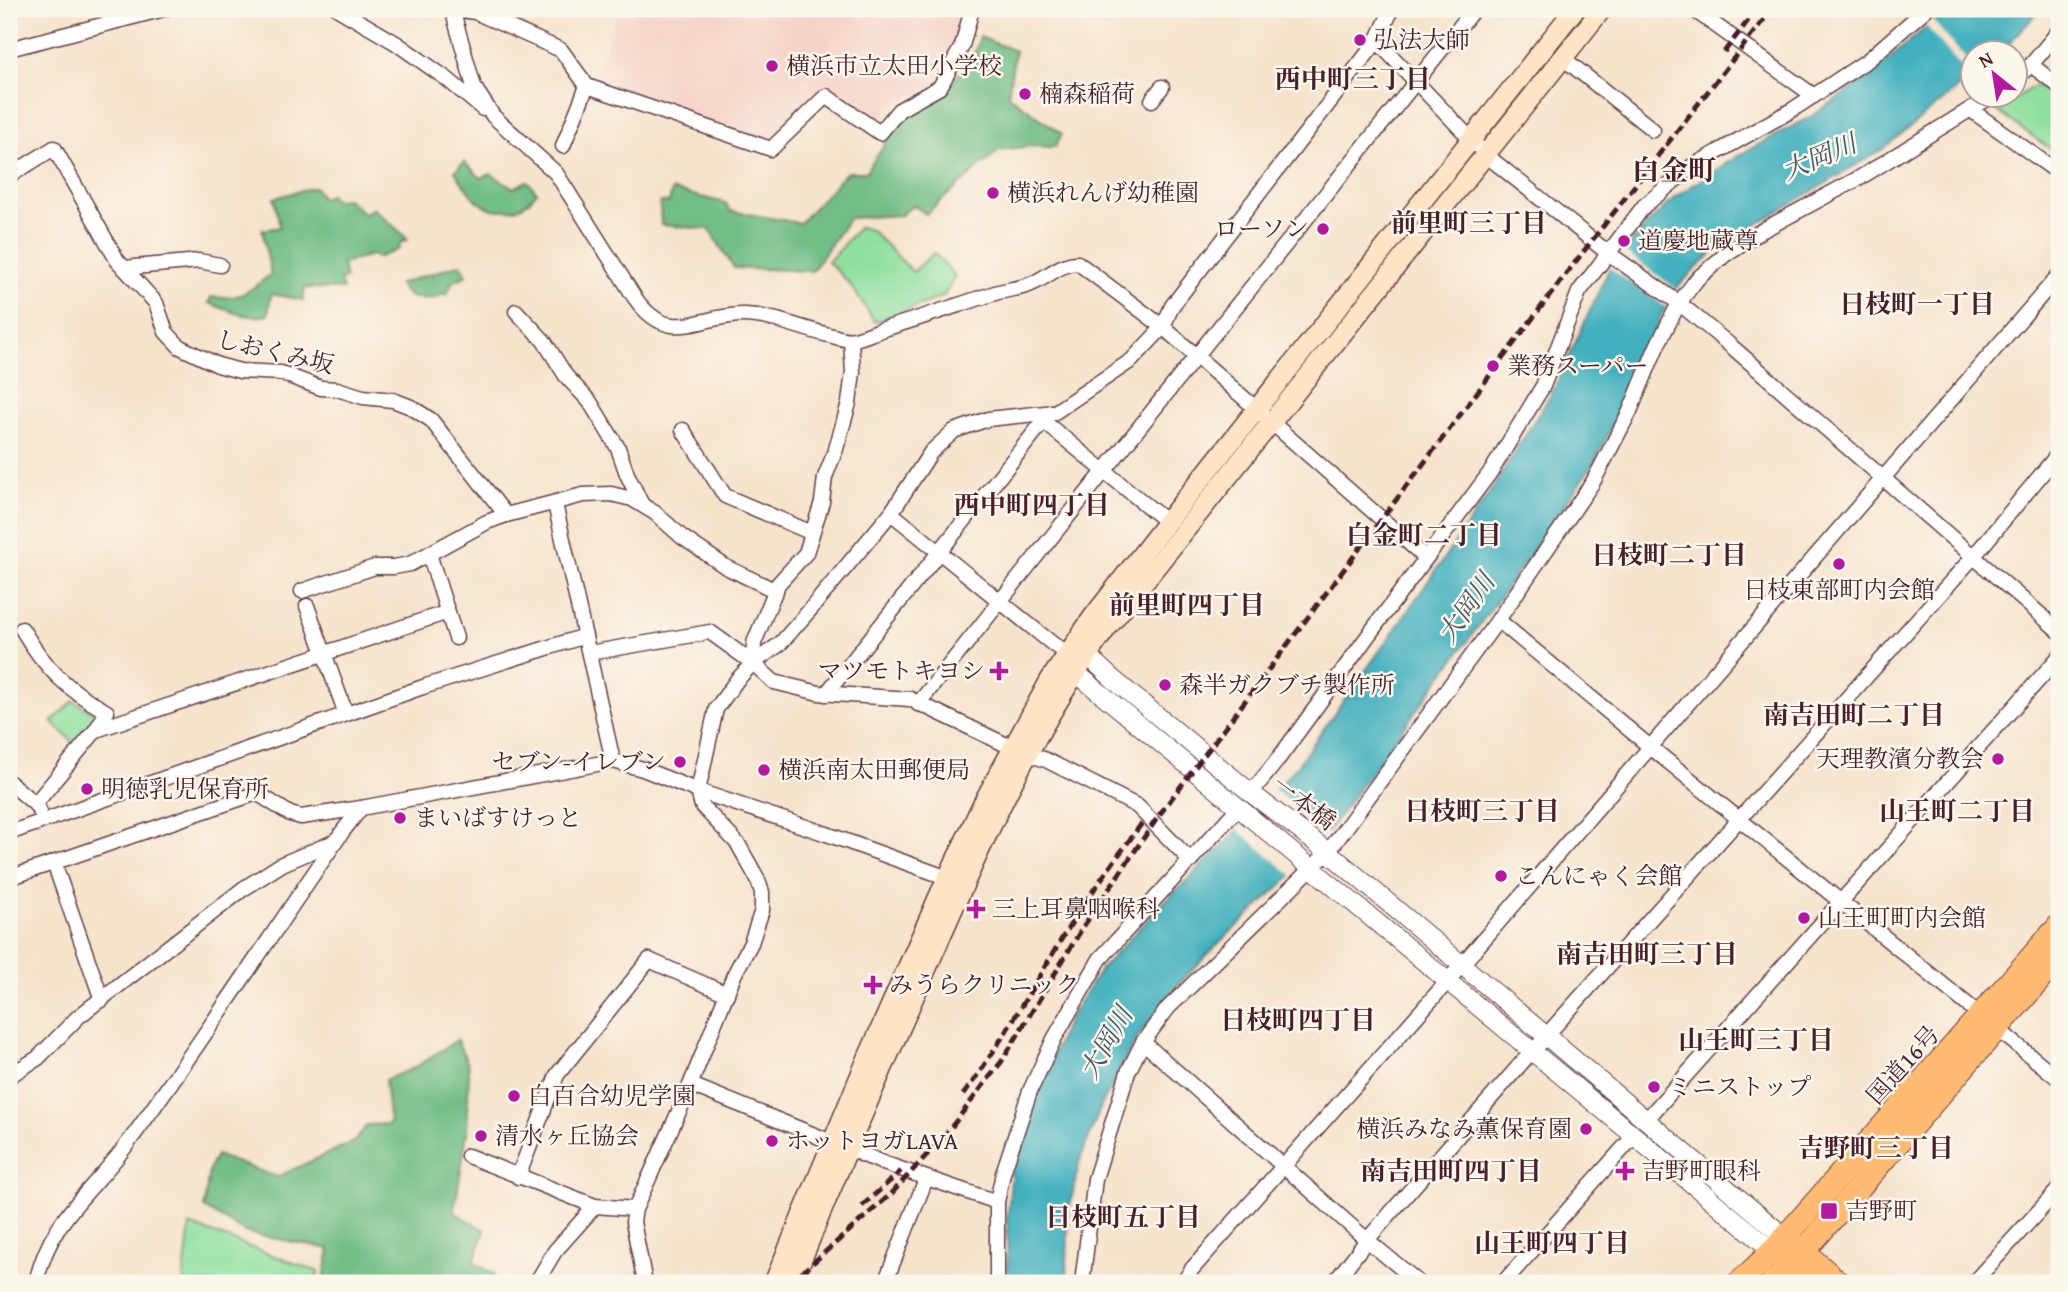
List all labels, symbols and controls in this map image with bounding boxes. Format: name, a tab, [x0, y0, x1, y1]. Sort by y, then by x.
place label: 弘法大師	[1374, 22, 1470, 57]
marker: 弘法大師	[1352, 32, 1368, 48]
north arrow	[1960, 38, 2030, 108]
text: N	[1973, 44, 1998, 75]
place label: 横浜市立太田小学校	[786, 48, 1002, 83]
marker: 横浜市立太田小学校	[764, 58, 780, 74]
district label: 西中町三丁目	[1275, 59, 1431, 98]
place label: 楠森稲荷	[1039, 76, 1135, 111]
marker: 楠森稲荷	[1017, 86, 1033, 102]
water label: 大岡川	[1775, 122, 1865, 190]
district label: 白金町	[1632, 149, 1716, 190]
place label: 横浜れんげ幼稚園	[1007, 175, 1199, 210]
marker: 横浜れんげ幼稚園	[985, 185, 1001, 201]
district label: 前里町三丁目	[1391, 203, 1547, 242]
place label: ローソン	[1214, 211, 1309, 246]
marker: ローソン	[1315, 221, 1331, 237]
place label: 道慶地蔵尊	[1638, 223, 1758, 258]
marker: 道慶地蔵尊	[1616, 233, 1632, 249]
district label: 日枝町一丁目	[1839, 284, 1995, 323]
street label: しおくみ坂	[213, 321, 338, 382]
place label: 業務スーパー	[1507, 348, 1649, 383]
marker: 業務スーパー	[1485, 358, 1501, 374]
district label: 西中町四丁目	[954, 485, 1110, 524]
district label: 白金町二丁目	[1346, 515, 1502, 554]
district label: 日枝町二丁目	[1591, 535, 1747, 574]
marker: 日枝東部町内会館	[1831, 556, 1847, 572]
water label: 大岡川	[1427, 562, 1506, 651]
place label: 日枝東部町内会館	[1743, 572, 1935, 607]
district label: 前里町四丁目	[1109, 585, 1265, 624]
place label: マツモトキヨシ	[818, 653, 985, 688]
marker: マツモトキヨシ	[991, 663, 1007, 679]
place label: 森半ガクブチ製作所	[1179, 667, 1395, 702]
marker: 森半ガクブチ製作所	[1157, 677, 1173, 693]
district label: 南吉田町二丁目	[1763, 695, 1945, 734]
place label: 天理教濱分教会	[1816, 741, 1984, 776]
place label: セブン-イレブン	[492, 744, 666, 779]
marker: 天理教濱分教会	[1990, 751, 2006, 767]
place label: 横浜南太田郵便局	[778, 752, 970, 787]
marker: セブン-イレブン	[672, 754, 688, 770]
marker: 横浜南太田郵便局	[756, 762, 772, 778]
street label: 一本橋	[1265, 767, 1344, 838]
place label: 明徳乳児保育所	[101, 771, 269, 806]
marker: 明徳乳児保育所	[79, 781, 95, 797]
district label: 日枝町三丁目	[1404, 791, 1560, 830]
district label: 山王町二丁目	[1879, 791, 2035, 830]
place label: まいばすけっと	[414, 800, 582, 835]
marker: まいばすけっと	[392, 810, 408, 826]
place label: こんにゃく会館	[1515, 858, 1683, 893]
marker: こんにゃく会館	[1493, 868, 1509, 884]
place label: 三上耳鼻咽喉科	[992, 891, 1160, 926]
marker: 三上耳鼻咽喉科	[966, 899, 986, 919]
place label: 山王町町内会館	[1818, 900, 1986, 935]
marker: 山王町町内会館	[1796, 910, 1812, 926]
district label: 南吉田町三丁目	[1556, 934, 1738, 973]
place label: みうらクリニック	[889, 967, 1080, 1002]
marker: みうらクリニック	[863, 975, 883, 995]
water label: 大岡川	[1069, 997, 1143, 1086]
district label: 日枝町四丁目	[1220, 1000, 1376, 1039]
street label: 国道16号	[1858, 1018, 1947, 1112]
district label: 山王町三丁目	[1678, 1020, 1834, 1059]
place label: ミニストップ	[1668, 1069, 1811, 1104]
place label: 白百合幼児学園	[528, 1078, 696, 1113]
marker: ミニストップ	[1646, 1079, 1662, 1095]
marker: 白百合幼児学園	[506, 1088, 522, 1104]
place label: 横浜みなみ薫保育園	[1356, 1111, 1572, 1146]
place label: 清水ヶ丘協会	[495, 1118, 639, 1153]
marker: 横浜みなみ薫保育園	[1578, 1121, 1594, 1137]
place label: ホットヨガLAVA	[786, 1123, 959, 1158]
marker: 清水ヶ丘協会	[473, 1128, 489, 1144]
district label: 吉野町三丁目	[1798, 1128, 1954, 1167]
marker: ホットヨガLAVA	[764, 1133, 780, 1149]
district label: 南吉田町四丁目	[1360, 1151, 1542, 1190]
place label: 吉野町眼科	[1641, 1153, 1761, 1188]
marker: 吉野町眼科	[1615, 1161, 1635, 1181]
place label: 吉野町	[1845, 1193, 1917, 1228]
district label: 日枝町五丁目	[1045, 1197, 1201, 1236]
marker: 吉野町	[1819, 1201, 1839, 1221]
district label: 山王町四丁目	[1474, 1223, 1630, 1262]

